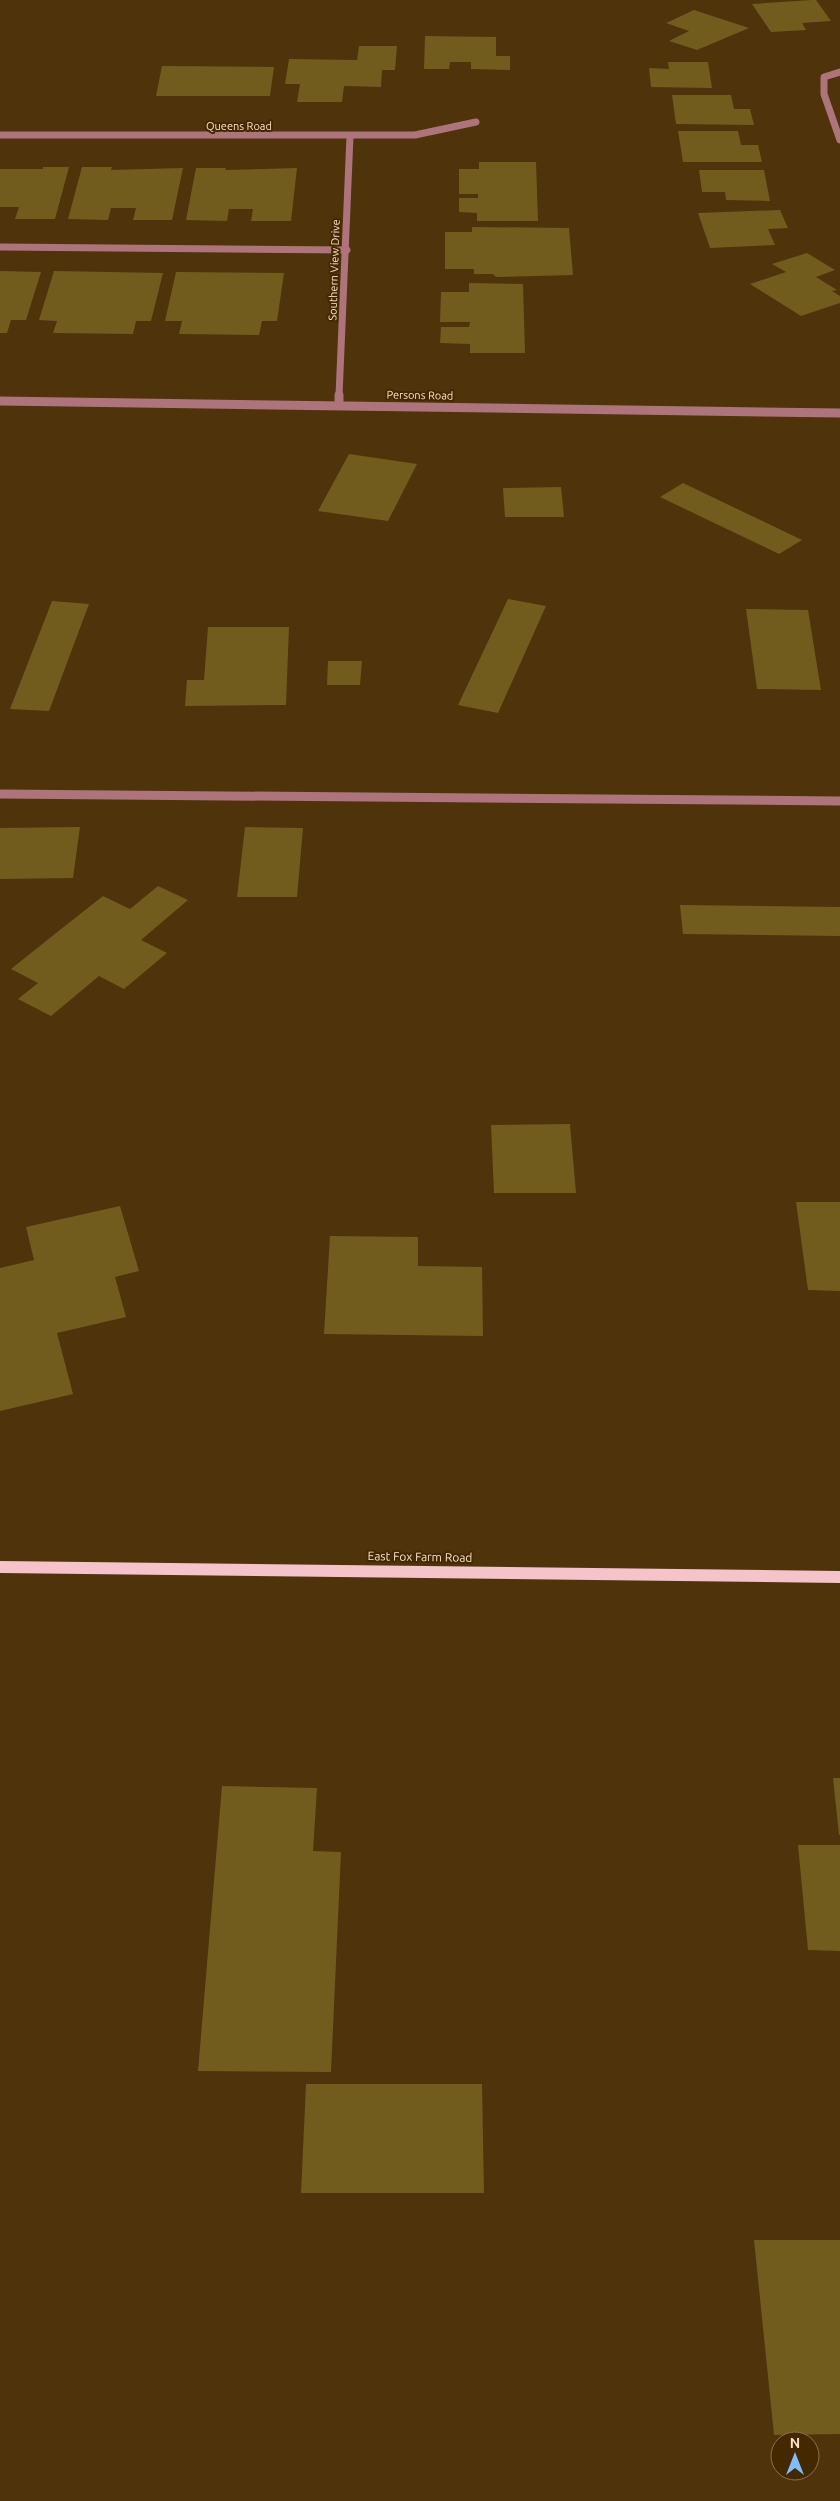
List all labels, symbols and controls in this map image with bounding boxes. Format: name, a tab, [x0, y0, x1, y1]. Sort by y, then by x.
street label: Queens Road	[206, 120, 272, 132]
street label: Southern View Drive	[326, 219, 342, 321]
street label: Persons Road	[387, 388, 453, 402]
street label: East Fox Farm Road	[367, 1549, 473, 1564]
north arrow	[770, 2431, 820, 2481]
text: N	[790, 2435, 800, 2451]

